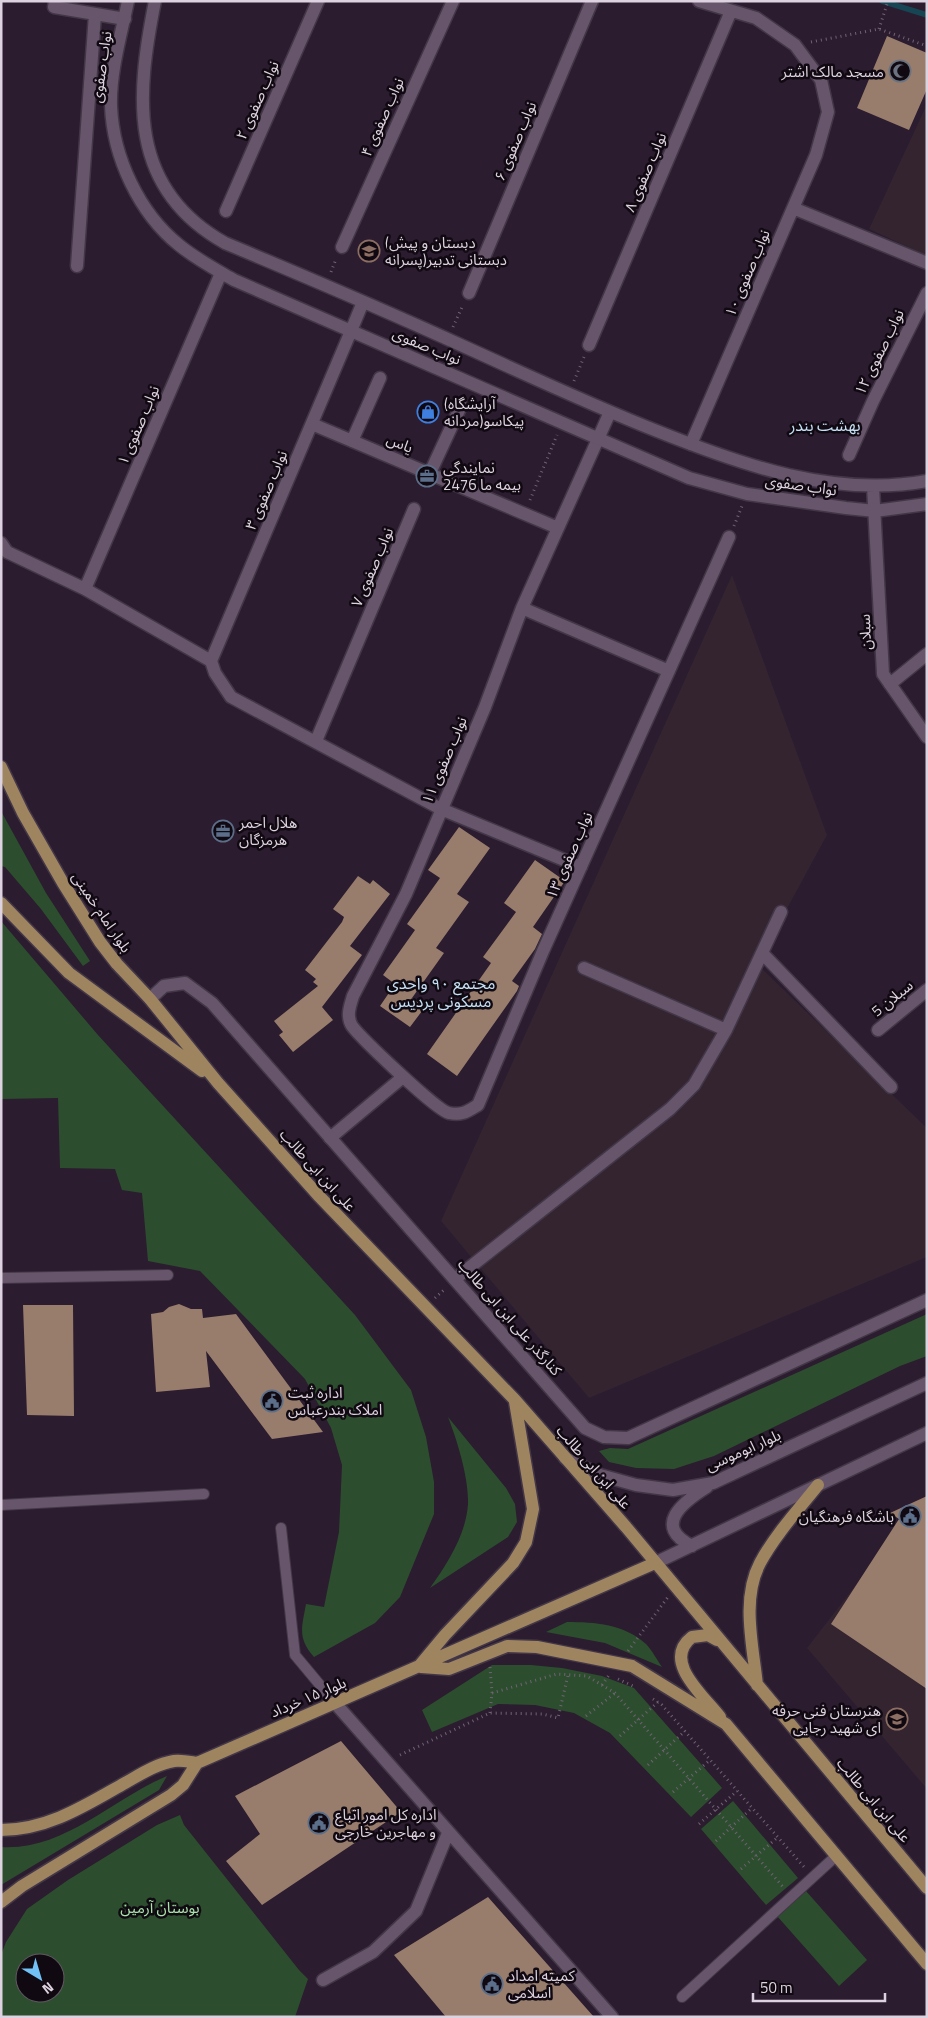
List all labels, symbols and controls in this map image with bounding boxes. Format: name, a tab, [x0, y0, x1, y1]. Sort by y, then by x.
street label: نواب صفوی	[85, 30, 117, 104]
street label: نواب صفوی ۲	[229, 57, 285, 143]
mosque icon: مسجد مالک اشتر	[888, 59, 912, 83]
place label: مسجد مالک اشتر	[781, 60, 884, 83]
street label: نواب صفوی ۴	[354, 74, 410, 160]
street label: نواب صفوی ۶	[488, 98, 542, 184]
street label: نواب صفوی ۸	[618, 129, 672, 215]
street label: نواب صفوی ۱۰	[718, 226, 776, 320]
place label: (دبستان و پیش دبستانی تدبیر(پسرانه	[385, 231, 507, 271]
school or university icon: (دبستان و پیش دبستانی تدبیر(پسرانه	[357, 239, 381, 263]
street label: نواب صفوی ۱۲	[848, 305, 910, 399]
street label: نواب صفوی	[389, 321, 465, 371]
street label: نواب صفوی ۱	[111, 382, 165, 468]
place label: (آرایشگاه پیکاسو(مردانه	[444, 392, 524, 432]
shop icon: (آرایشگاه پیکاسو(مردانه	[416, 400, 440, 424]
district label: بهشت بندر	[788, 413, 861, 437]
street label: یاس	[383, 427, 417, 459]
street label: نواب صفوی ۳	[239, 447, 293, 533]
place label: نمایندگی بیمه ما 2476	[443, 456, 521, 496]
office icon: نمایندگی بیمه ما 2476	[415, 464, 439, 488]
street label: نواب صفوی	[764, 469, 838, 501]
street label: نواب صفوی ۷	[345, 524, 399, 610]
street label: سبلان	[853, 613, 877, 651]
street label: نواب صفوی ۱۱	[415, 713, 473, 807]
street label: نواب صفوی ۱۳	[540, 808, 598, 902]
place label: هلال احمر هرمزگان	[238, 811, 297, 851]
office icon: هلال احمر هرمزگان	[211, 819, 235, 843]
street label: بلوار امام خمینی	[66, 867, 138, 957]
district label: مجتمع ٩٠ واحدی مسکونی پردیس	[387, 971, 495, 1013]
street label: سبلان 5	[866, 974, 918, 1022]
street label: علی ابن ابی طالب	[274, 1123, 362, 1217]
street label: کنارگذر علی ابن ابی طالب	[453, 1253, 568, 1381]
place label: اداره ثبت املاک بندرعباس	[288, 1381, 382, 1421]
public building icon: اداره ثبت املاک بندرعباس	[260, 1389, 284, 1413]
street label: علی ابن ابی طالب	[551, 1420, 637, 1515]
street label: بلوار ابوموسی	[702, 1423, 784, 1477]
public building icon: باشگاه فرهنگیان	[898, 1504, 922, 1528]
place label: باشگاه فرهنگیان	[799, 1505, 894, 1528]
street label: بلوار ۱۵ خرداد	[266, 1671, 350, 1723]
place label: هنرستان فنی حرفه ای شهید رجایی	[772, 1699, 881, 1739]
school or university icon: هنرستان فنی حرفه ای شهید رجایی	[885, 1707, 909, 1731]
street label: علی ابن ابی طالب	[831, 1752, 917, 1848]
place label: اداره کل امور اتباع و مهاجرین خارجی	[335, 1803, 437, 1843]
public building icon: اداره کل امور اتباع و مهاجرین خارجی	[307, 1811, 331, 1835]
park label: بوستان آرمین	[120, 1896, 200, 1919]
north arrow	[15, 1953, 65, 2003]
place label: کمیته امداد اسلامی	[508, 1964, 576, 2004]
scale bar	[753, 1970, 886, 2002]
public building icon: کمیته امداد اسلامی	[480, 1972, 504, 1996]
text: 50 m	[760, 1976, 793, 1999]
text: N	[38, 1977, 59, 2000]

